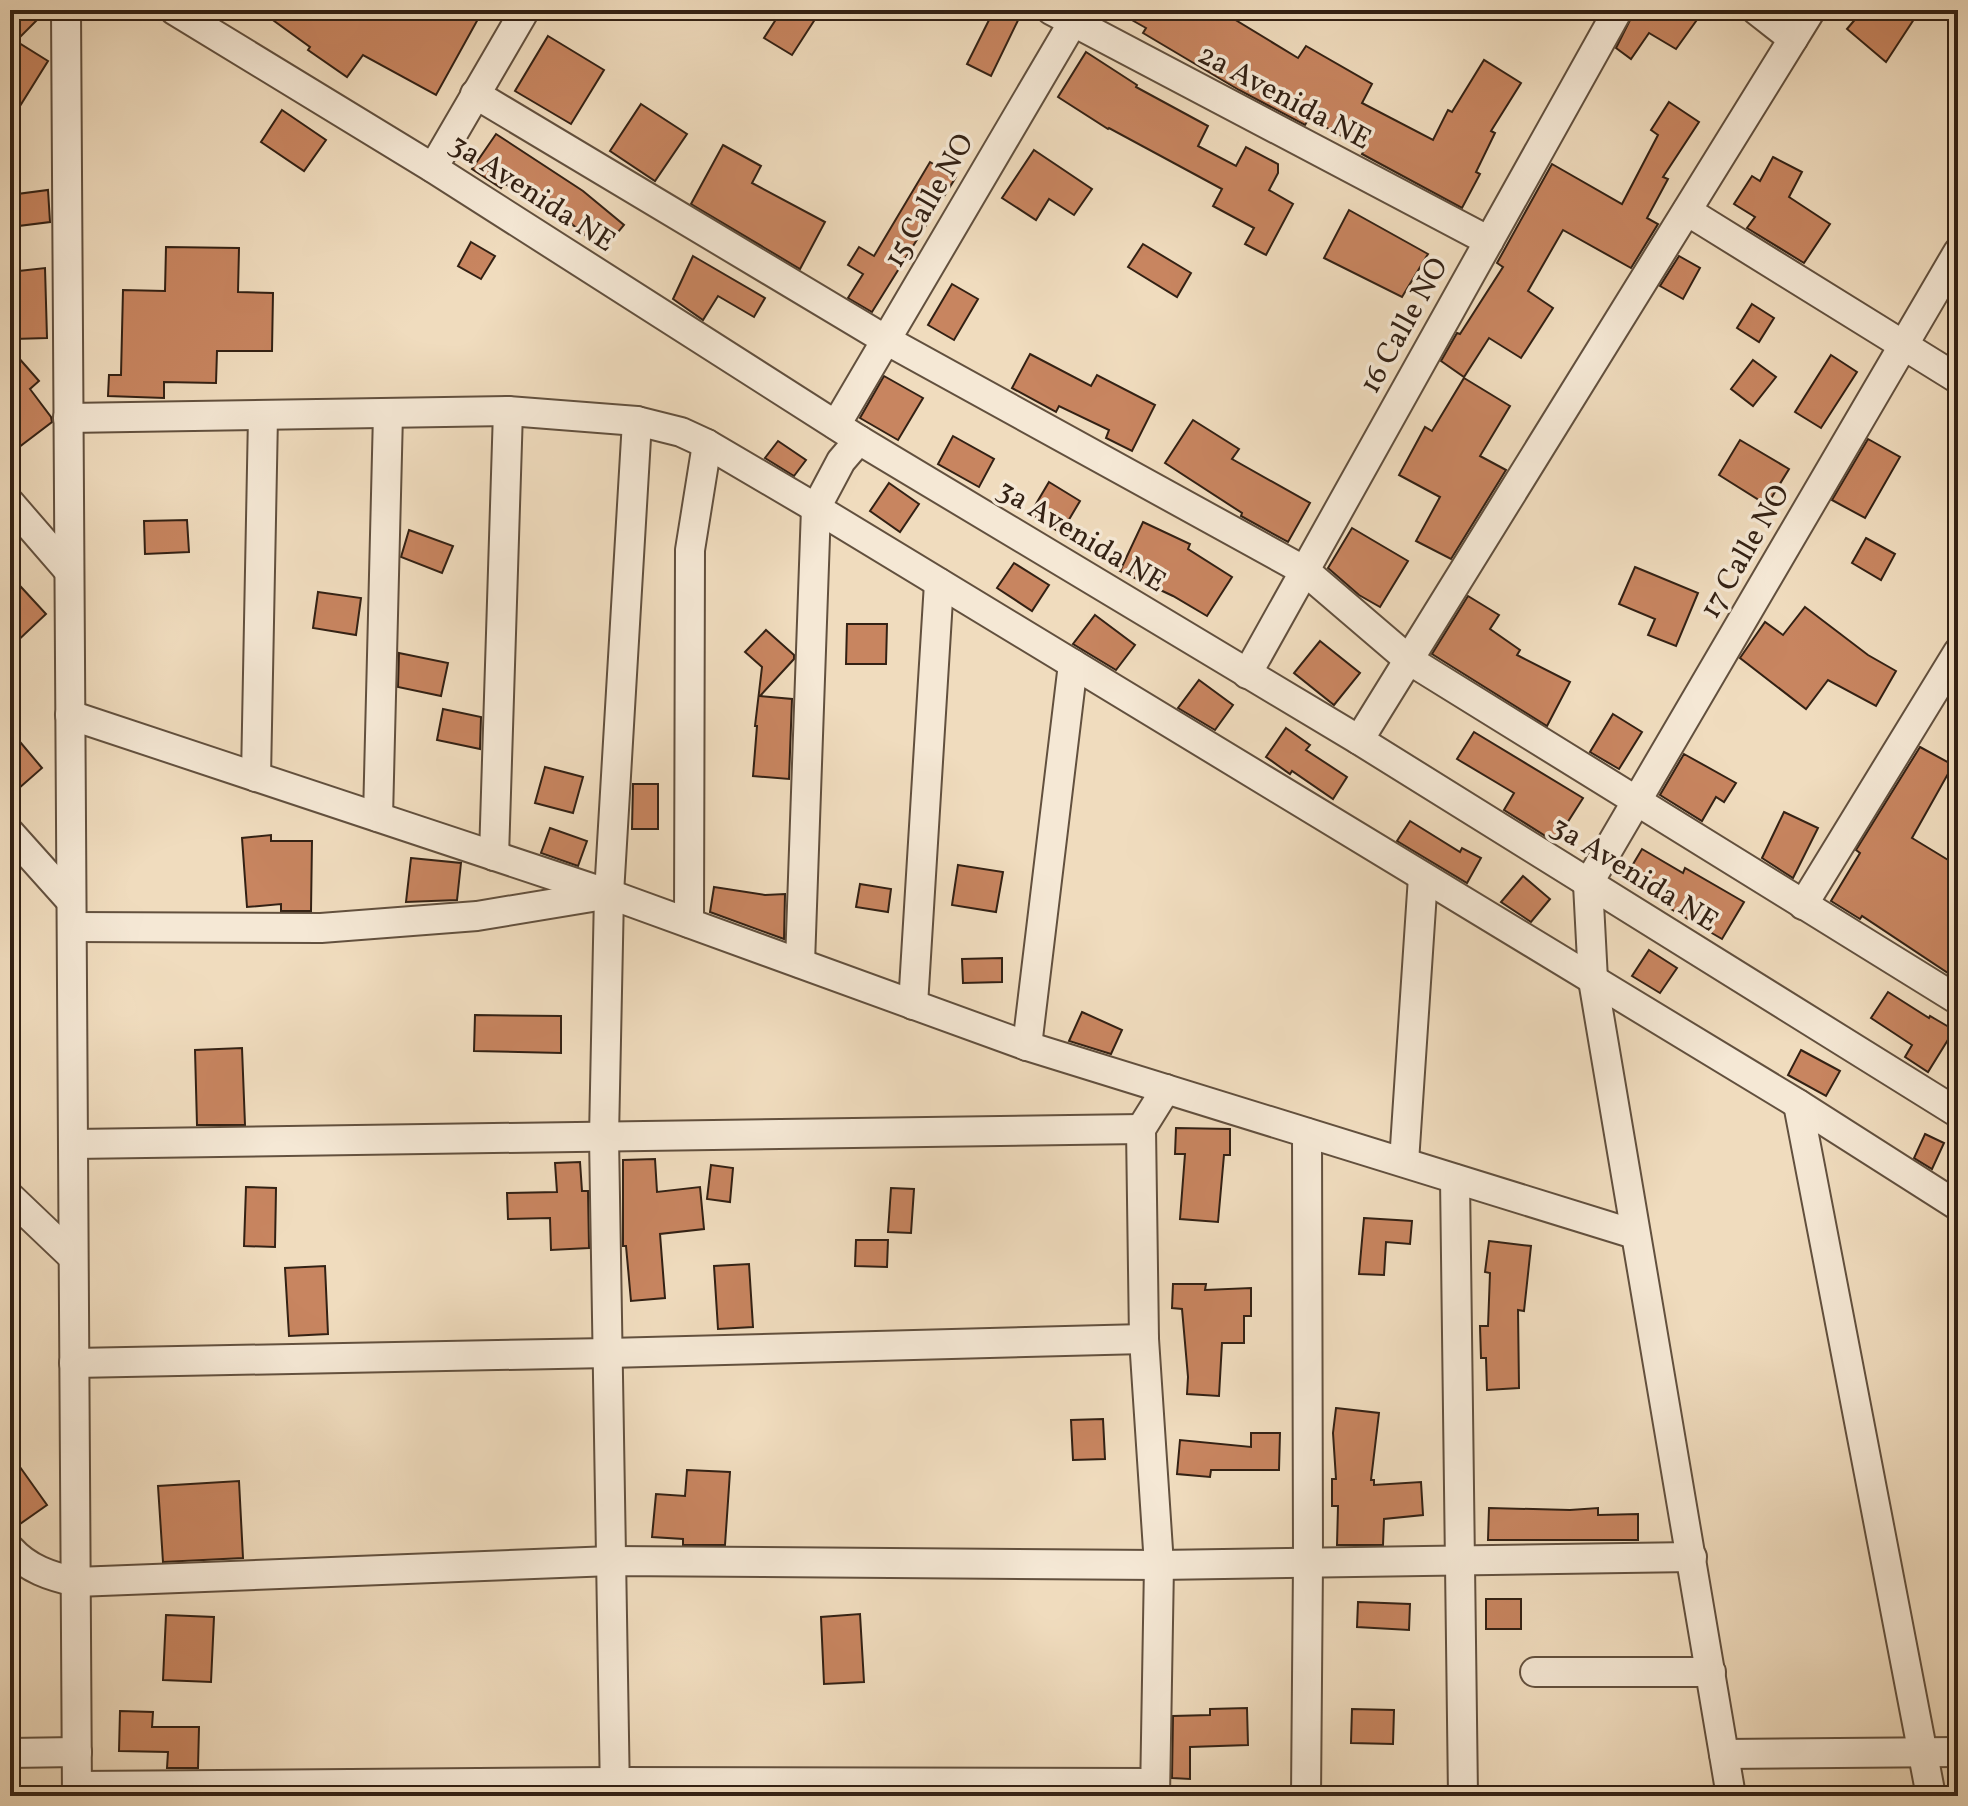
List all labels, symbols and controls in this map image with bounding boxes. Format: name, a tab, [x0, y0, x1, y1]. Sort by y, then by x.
street label: 2a Avenida NE	[1190, 34, 1378, 161]
street label: 3a Avenida NE	[441, 124, 623, 263]
street label: 15 Calle NO	[874, 126, 985, 276]
street label: 16 Calle NO	[1350, 250, 1459, 402]
street label: 3a Avenida NE	[989, 470, 1173, 604]
street label: 17 Calle NO	[1690, 477, 1801, 627]
street label: 3a Avenida NE	[1542, 806, 1726, 943]

